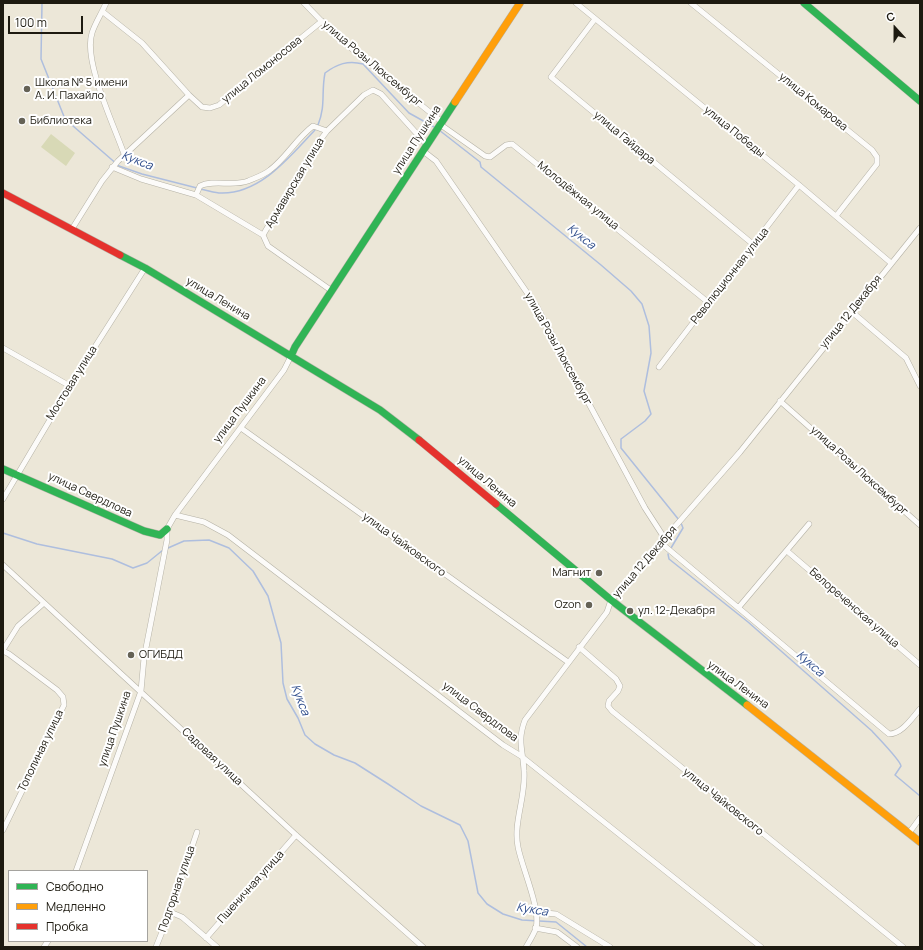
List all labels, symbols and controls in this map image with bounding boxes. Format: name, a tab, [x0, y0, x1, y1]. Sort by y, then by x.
scale bar	[10, 8, 85, 34]
north arrow	[875, 8, 915, 48]
text: С	[884, 8, 897, 25]
text: 100 m	[15, 14, 47, 31]
street label: улица Розы Люксембург	[319, 18, 425, 110]
street label: улица Ломоносова	[219, 34, 305, 106]
street label: улица Комарова	[776, 70, 850, 134]
place label: Школа № 5 имени А. И. Пахайло	[35, 76, 127, 102]
marker: Школа № 5 имени А. И. Пахайло	[22, 84, 32, 94]
street label: улица Пушкина	[390, 103, 444, 177]
street label: улица Победы	[701, 104, 767, 160]
street label: улица Гайдара	[591, 109, 657, 167]
place label: Библиотека	[30, 114, 92, 128]
marker: Библиотека	[17, 116, 27, 126]
street label: Армавирская улица	[263, 136, 327, 230]
water label: Кукса	[119, 149, 155, 173]
street label: Молодёжная улица	[535, 159, 621, 233]
water label: Кукса	[564, 221, 598, 253]
street label: Революционная улица	[688, 225, 772, 327]
street label: улица 12 Декабря	[817, 272, 885, 352]
street label: улица Ленина	[183, 275, 253, 323]
street label: улица Розы Люксембург	[521, 290, 595, 408]
street label: Мостовая улица	[44, 343, 100, 423]
street label: улица Пушкина	[211, 374, 269, 446]
street label: улица Розы Люксембург	[807, 424, 911, 518]
street label: улица Ленина	[455, 454, 519, 510]
street label: улица Свердлова	[46, 470, 134, 520]
street label: улица Чайковского	[360, 510, 448, 580]
street label: улица 12 Декабря	[610, 523, 680, 601]
street label: Белореченская улица	[806, 565, 902, 651]
place label: Магнит	[552, 566, 591, 580]
marker: Магнит	[594, 568, 604, 578]
place label: Ozon	[555, 598, 581, 612]
marker: Ozon	[584, 600, 594, 610]
place label: ул. 12-Декабря	[638, 604, 715, 618]
marker: ул. 12-Декабря	[625, 606, 635, 616]
place label: ОГИБДД	[139, 648, 183, 662]
water label: Кукса	[793, 648, 827, 680]
marker: ОГИБДД	[126, 650, 136, 660]
street label: улица Ленина	[705, 658, 771, 712]
street label: улица Свердлова	[440, 679, 520, 745]
water label: Кукса	[288, 682, 312, 718]
street label: улица Пушкина	[96, 689, 134, 769]
street label: Тополиная улица	[15, 708, 67, 794]
street label: Садовая улица	[179, 725, 245, 789]
street label: улица Чайковского	[680, 765, 766, 839]
street label: Подгорная улица	[156, 844, 198, 934]
street label: Пшеничная улица	[215, 848, 287, 926]
legend	[8, 870, 148, 942]
text: Свободно	[46, 878, 104, 895]
text: Медленно	[46, 898, 106, 915]
water label: Кукса	[515, 900, 549, 920]
text: Пробка	[46, 918, 88, 935]

